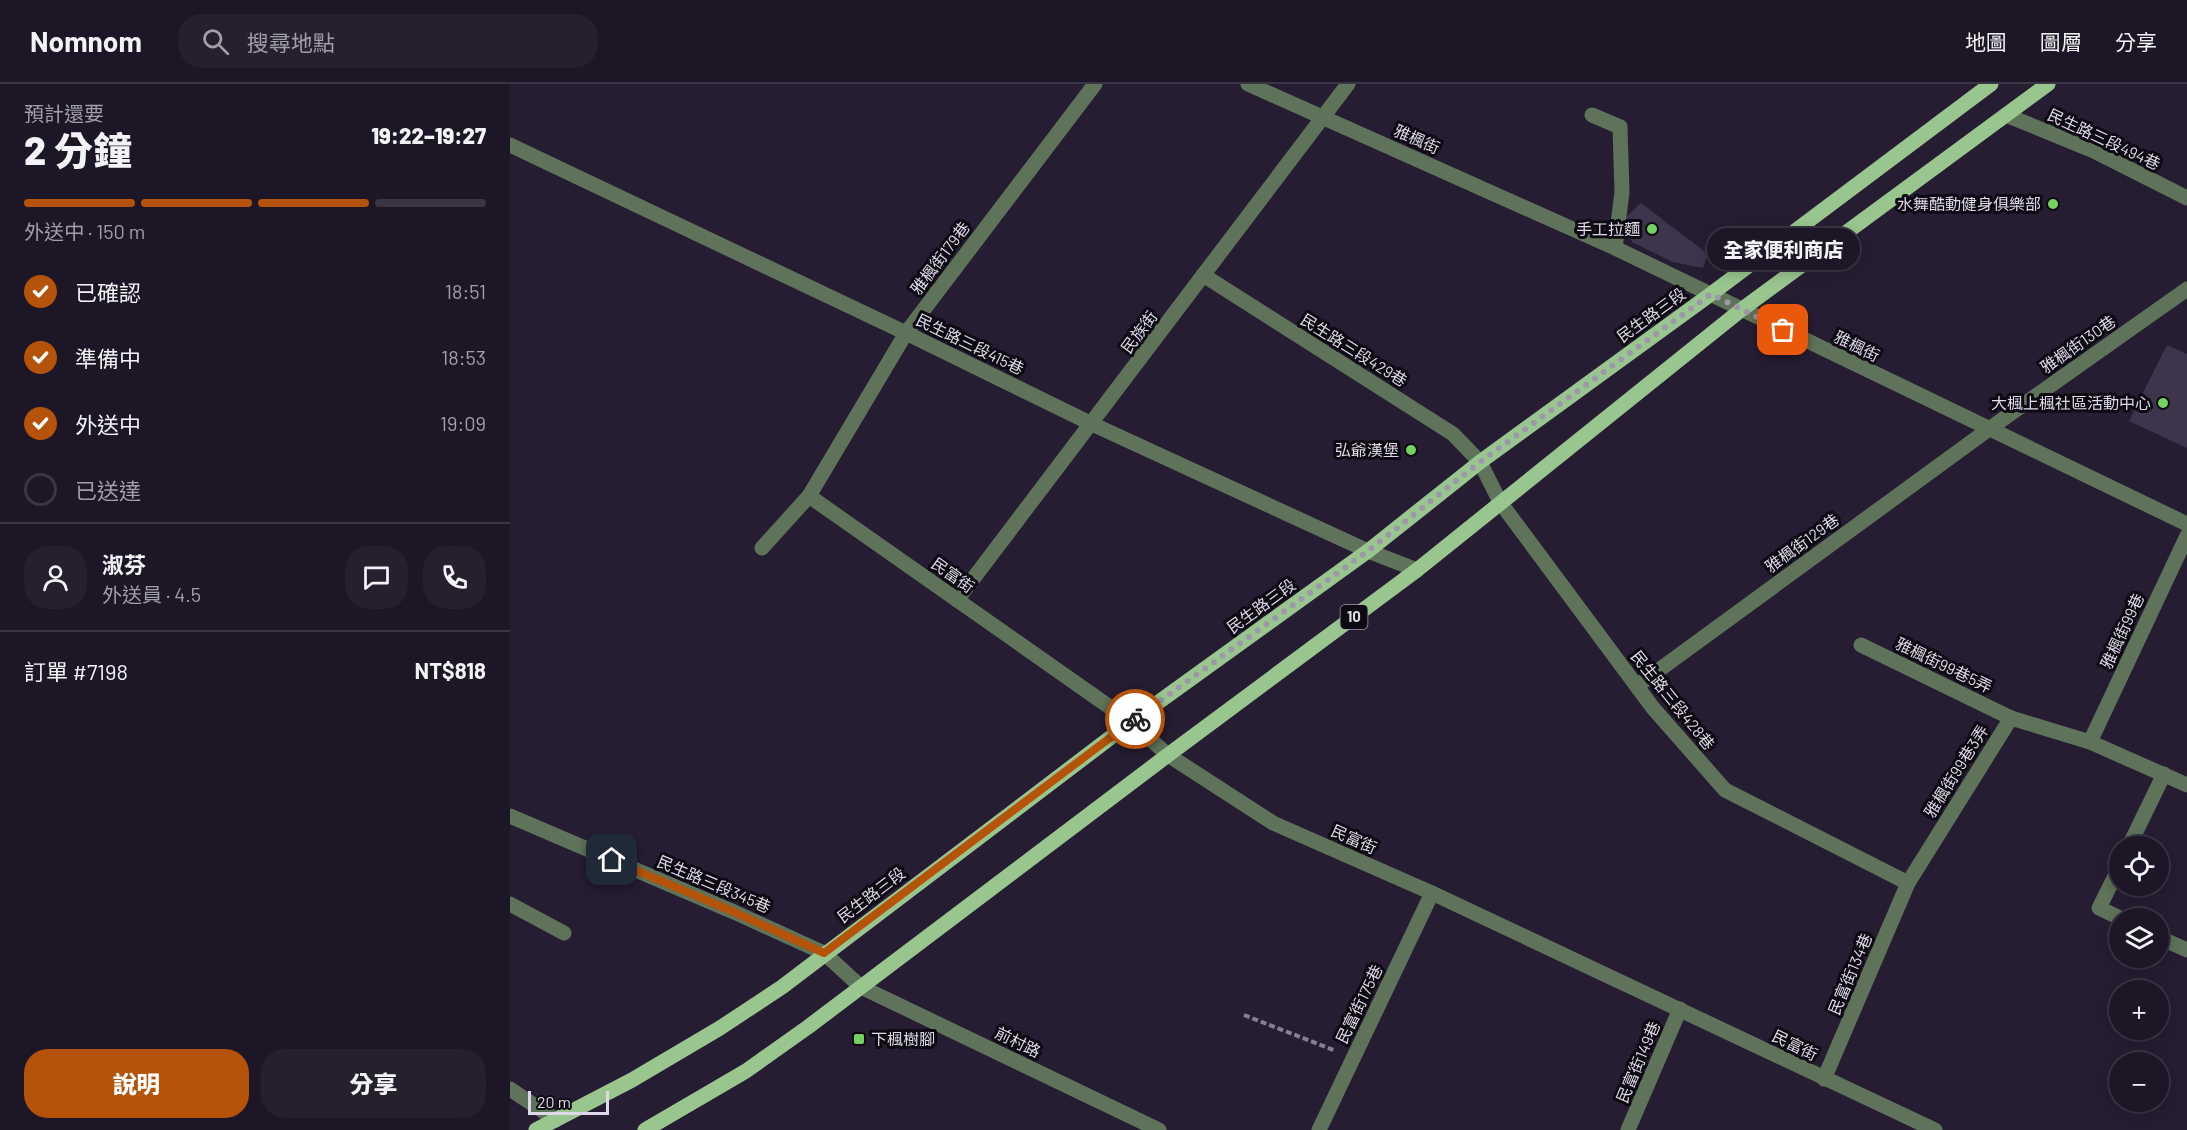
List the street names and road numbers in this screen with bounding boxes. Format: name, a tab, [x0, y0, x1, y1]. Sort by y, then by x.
street label: 民生路三段494巷	[2045, 104, 2163, 173]
street label: 雅楓街	[1391, 120, 1443, 157]
street label: 雅楓街179巷	[906, 218, 973, 298]
street label: 民生路三段	[1613, 283, 1689, 346]
street label: 民族街	[1117, 307, 1161, 357]
street label: 民生路三段415巷	[913, 309, 1027, 378]
street label: 民生路三段429巷	[1298, 309, 1411, 390]
street label: 雅楓街130巷	[2037, 311, 2119, 376]
street label: 雅楓街	[1831, 326, 1883, 365]
street label: 雅楓街129巷	[1761, 509, 1842, 576]
street label: 民富街	[928, 553, 978, 596]
street label: 民生路三段	[1223, 574, 1299, 637]
street label: 雅楓街99巷	[2096, 590, 2147, 671]
road number: 10	[1340, 605, 1368, 629]
street label: 雅楓街99巷5弄	[1893, 633, 1996, 696]
street label: 民生路三段428巷	[1628, 646, 1719, 753]
street label: 雅楓街99巷3弄	[1920, 721, 1991, 820]
street label: 民富街	[1328, 820, 1380, 857]
street label: 民生路三段345巷	[655, 851, 774, 916]
street label: 民生路三段	[833, 863, 908, 926]
street label: 民富街134巷	[1824, 930, 1875, 1017]
street label: 民富街175巷	[1331, 961, 1386, 1046]
street label: 民富街149巷	[1612, 1018, 1663, 1105]
street label: 前村路	[992, 1022, 1044, 1061]
street label: 民富街	[1769, 1025, 1821, 1064]

